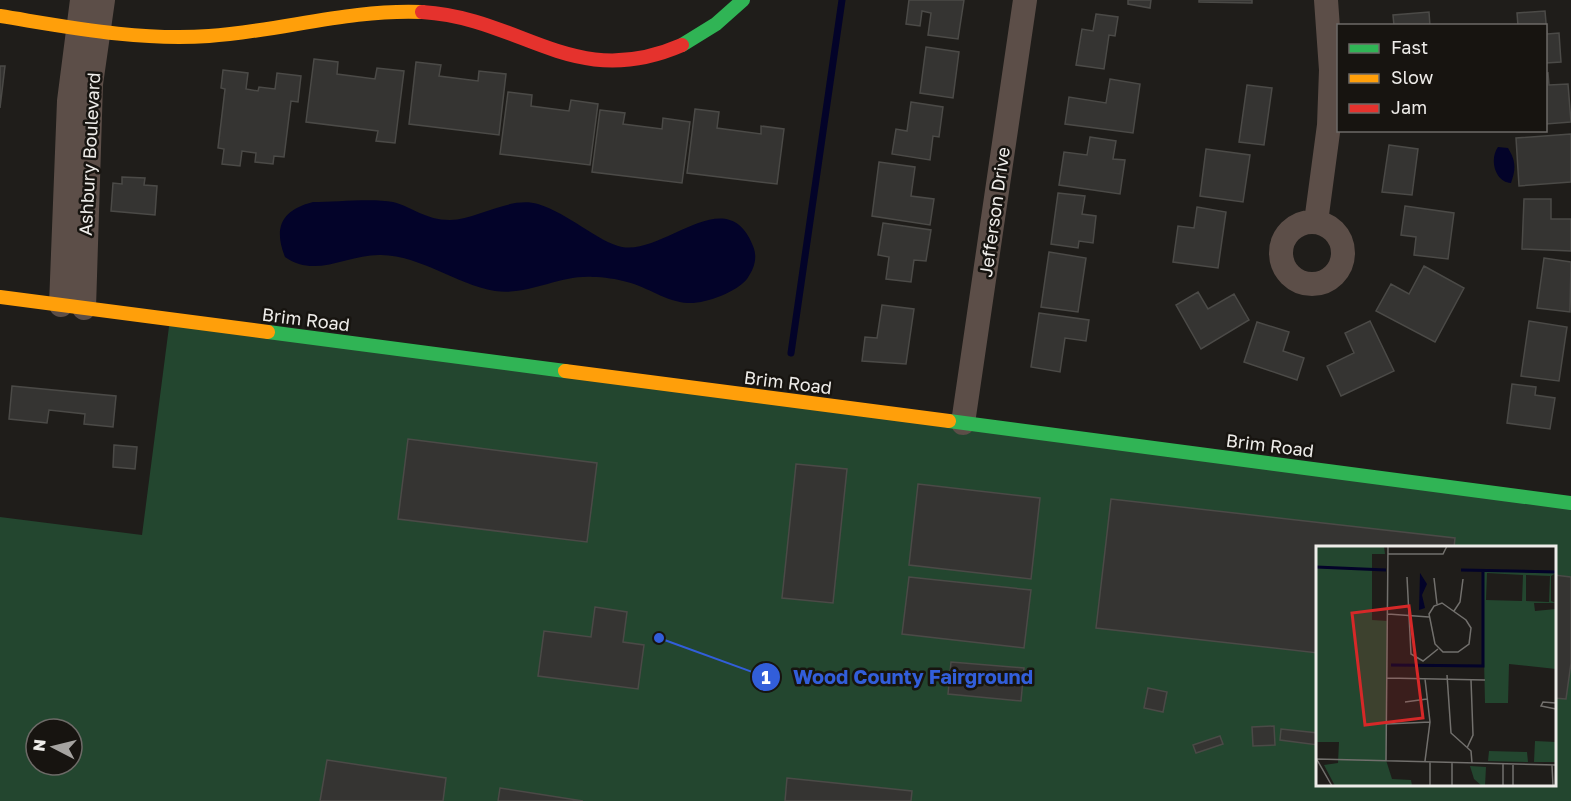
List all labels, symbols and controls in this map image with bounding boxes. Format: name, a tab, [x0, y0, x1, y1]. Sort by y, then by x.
legend	[1337, 24, 1547, 132]
text: Fast	[1391, 36, 1428, 58]
text: Slow	[1391, 66, 1434, 88]
street label: Ashbury Boulevard	[74, 72, 104, 236]
text: Jam	[1391, 96, 1427, 118]
street label: Jefferson Drive	[974, 145, 1014, 279]
street label: Brim Road	[261, 303, 351, 335]
street label: Brim Road	[743, 366, 833, 398]
street label: Brim Road	[1225, 429, 1315, 461]
inset map	[1316, 546, 1556, 786]
callout: Wood County Fairground	[751, 658, 1045, 696]
text: Wood County Fairground	[793, 664, 1033, 688]
text: 1	[761, 666, 771, 688]
north arrow	[24, 717, 84, 777]
text: N	[28, 738, 50, 752]

